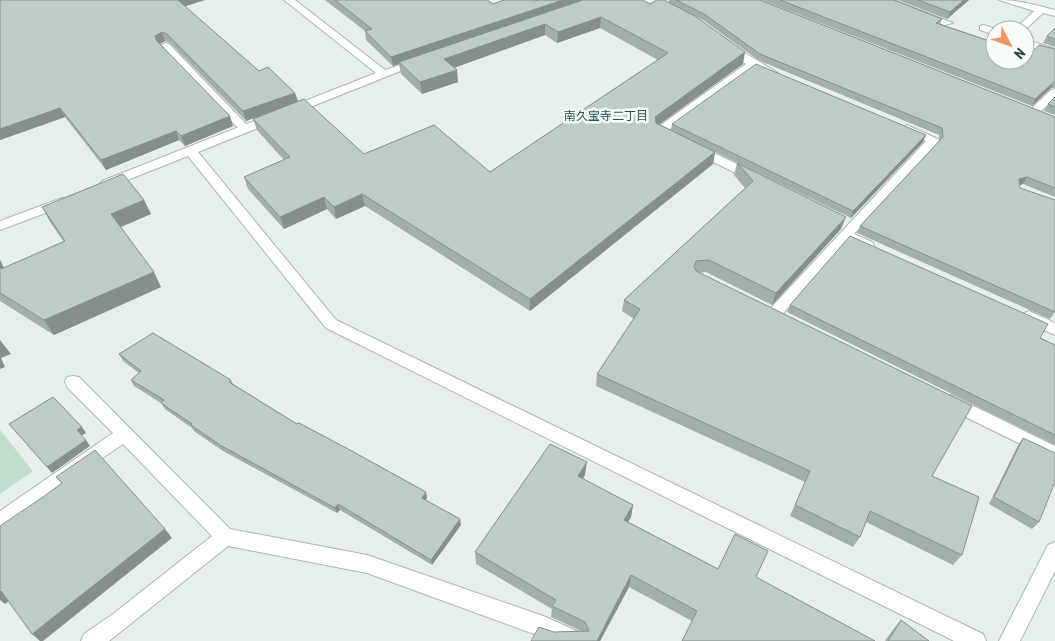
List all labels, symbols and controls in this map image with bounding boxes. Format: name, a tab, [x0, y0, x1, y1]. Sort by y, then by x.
north arrow	[985, 20, 1035, 70]
text: N	[1011, 45, 1029, 62]
district label: 南久宝寺二丁目	[564, 109, 648, 123]

